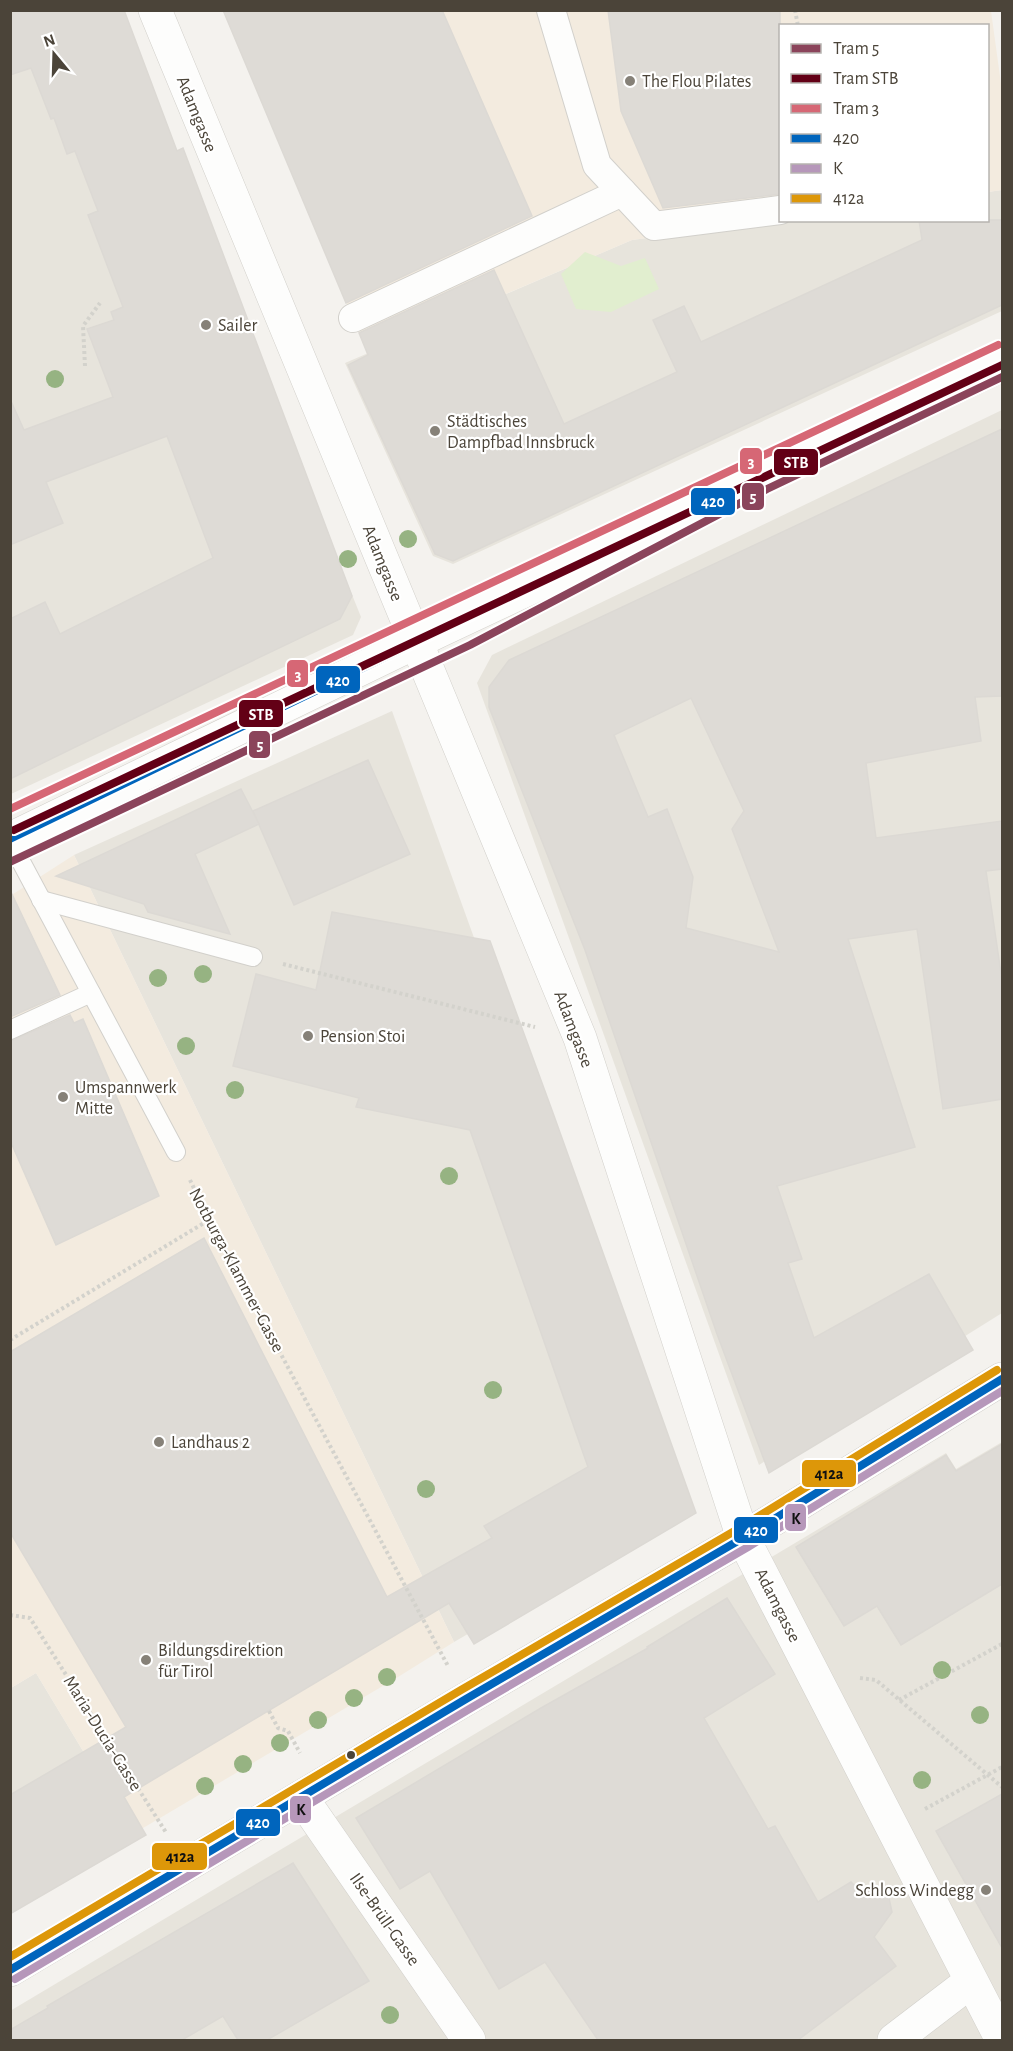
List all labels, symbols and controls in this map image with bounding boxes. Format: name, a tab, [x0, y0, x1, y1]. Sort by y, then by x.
north arrow	[24, 24, 84, 84]
legend	[779, 24, 989, 222]
text: N	[42, 31, 57, 50]
text: Tram 5	[833, 40, 879, 58]
text: Tram STB	[833, 70, 899, 88]
place label: The Flou Pilates	[642, 73, 751, 91]
street label: Adamgasse	[173, 74, 219, 155]
marker: The Flou Pilates	[623, 74, 637, 88]
text: Tram 3	[833, 100, 879, 118]
text: 420	[833, 130, 859, 148]
text: K	[833, 160, 843, 178]
text: 412a	[833, 190, 864, 208]
place label: Sailer	[218, 317, 258, 335]
marker: Sailer	[199, 318, 213, 332]
place label: Städtisches Dampfbad Innsbruck	[447, 413, 595, 452]
marker: Städtisches Dampfbad Innsbruck	[428, 424, 442, 438]
line badge: 3	[739, 447, 763, 475]
line badge: STB	[773, 448, 819, 476]
text: 3	[748, 454, 755, 470]
text: STB	[783, 455, 809, 471]
line badge: 5	[741, 482, 765, 511]
line badge: 420	[690, 487, 736, 516]
text: 5	[750, 489, 757, 505]
text: 420	[701, 494, 725, 510]
street label: Adamgasse	[359, 523, 405, 604]
line badge: 3	[286, 659, 309, 688]
line badge: 420	[315, 665, 361, 694]
text: 3	[295, 667, 302, 683]
text: 420	[326, 673, 350, 689]
line badge: STB	[238, 699, 284, 728]
text: STB	[248, 707, 274, 723]
line badge: 5	[248, 730, 271, 759]
text: 5	[257, 737, 264, 753]
street label: Adamgasse	[550, 989, 596, 1070]
place label: Pension Stoi	[320, 1028, 405, 1046]
marker: Pension Stoi	[301, 1029, 315, 1043]
place label: Umspannwerk Mitte	[75, 1079, 177, 1118]
marker: Umspannwerk Mitte	[56, 1090, 70, 1104]
street label: Notburga-Klammer-Gasse	[185, 1185, 287, 1356]
place label: Landhaus 2	[171, 1434, 250, 1452]
marker: Landhaus 2	[152, 1435, 166, 1449]
line badge: 412a	[801, 1459, 857, 1488]
text: 412a	[814, 1466, 844, 1482]
line badge: K	[784, 1503, 807, 1532]
text: K	[791, 1511, 801, 1527]
line badge: 420	[733, 1516, 779, 1544]
text: 420	[744, 1523, 768, 1539]
street label: Adamgasse	[751, 1566, 803, 1645]
place label: Bildungsdirektion für Tirol	[158, 1642, 284, 1681]
marker: Bildungsdirektion für Tirol	[139, 1653, 153, 1667]
street label: Maria-Ducia-Gasse	[60, 1673, 145, 1794]
unlabelled marker	[345, 1749, 357, 1761]
line badge: K	[289, 1795, 312, 1824]
text: K	[296, 1802, 306, 1818]
line badge: 420	[235, 1808, 281, 1837]
text: 420	[246, 1815, 270, 1831]
line badge: 412a	[151, 1842, 208, 1871]
text: 412a	[165, 1849, 195, 1865]
street label: Ilse-Brüll-Gasse	[346, 1870, 423, 1969]
place label: Schloss Windegg	[855, 1882, 974, 1900]
marker: Schloss Windegg	[979, 1883, 993, 1897]

